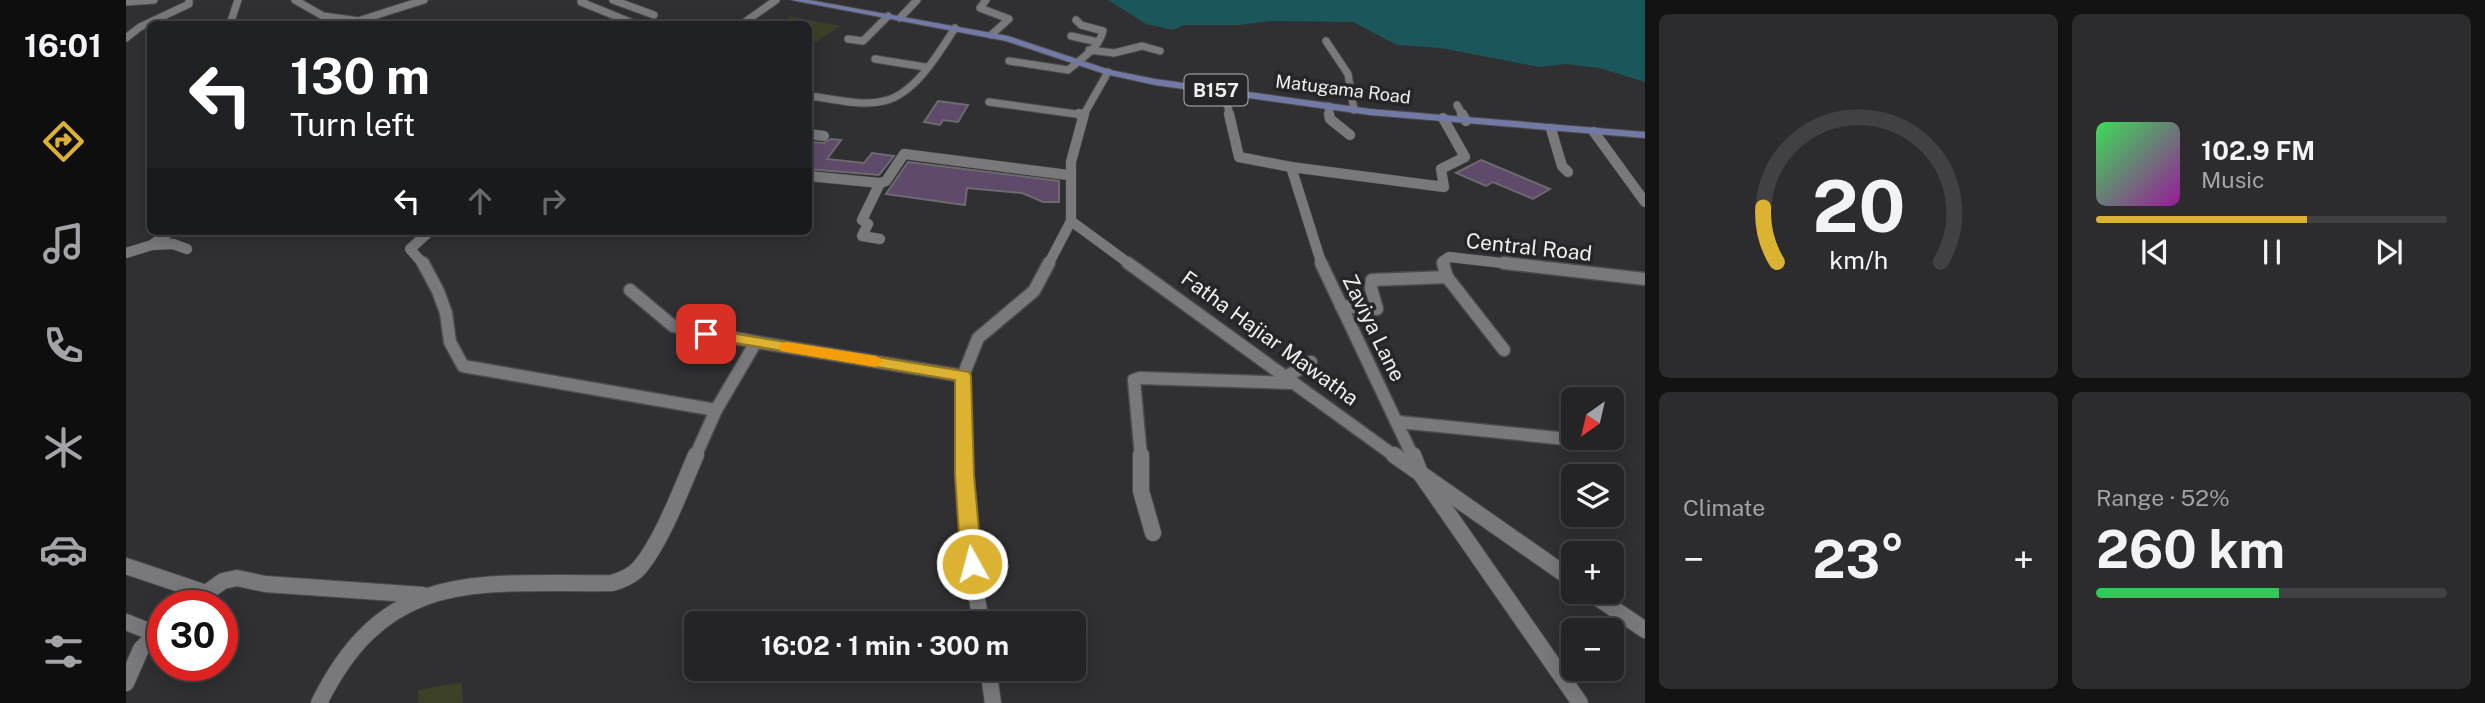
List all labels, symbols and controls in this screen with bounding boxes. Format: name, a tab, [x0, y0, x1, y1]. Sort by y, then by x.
text: 16:01	[24, 27, 102, 64]
text: 130 m	[290, 47, 430, 105]
icon: left	[175, 49, 266, 140]
street label: Matugama Road	[1274, 70, 1412, 108]
road number: B157	[1184, 74, 1248, 106]
text: Turn left	[290, 106, 415, 143]
icon: directions	[39, 117, 88, 166]
text: 102.9 FM	[2201, 135, 2315, 166]
text: 20	[1812, 164, 1905, 249]
text: Music	[2201, 166, 2265, 193]
icon: left	[388, 182, 426, 220]
icon: ahead	[461, 182, 499, 220]
icon: right	[534, 182, 572, 220]
icon: music	[39, 219, 88, 268]
street label: Central Road	[1465, 228, 1593, 266]
icon: previous	[2136, 233, 2174, 271]
icon: pause	[2253, 233, 2291, 271]
icon: next	[2370, 233, 2408, 271]
text: km/h	[1829, 245, 1888, 275]
street label: Fatha Hajiar Mawatha	[1177, 265, 1363, 411]
street label: Zaviya Lane	[1337, 271, 1411, 385]
pin	[676, 304, 736, 364]
icon: arrive	[687, 315, 725, 353]
icon: phone	[39, 321, 88, 370]
north arrow	[1561, 387, 1624, 450]
map controls	[1561, 387, 1624, 681]
icon: climate	[39, 423, 88, 472]
button: layers	[1561, 464, 1624, 527]
text: Range · 52%	[2096, 484, 2230, 511]
text: Climate	[1683, 494, 1765, 521]
text: 260 km	[2096, 519, 2285, 580]
icon: car	[39, 525, 88, 574]
position arrow	[935, 527, 1009, 601]
text: 23°	[1812, 529, 1905, 590]
text: −	[1683, 537, 1704, 582]
text: +	[2013, 537, 2034, 582]
button: +	[1561, 541, 1624, 604]
speed limit sign: 30	[147, 590, 238, 681]
button: −	[1561, 618, 1624, 681]
icon: filters	[39, 627, 88, 676]
text: 16:02 · 1 min · 300 m	[761, 630, 1009, 661]

